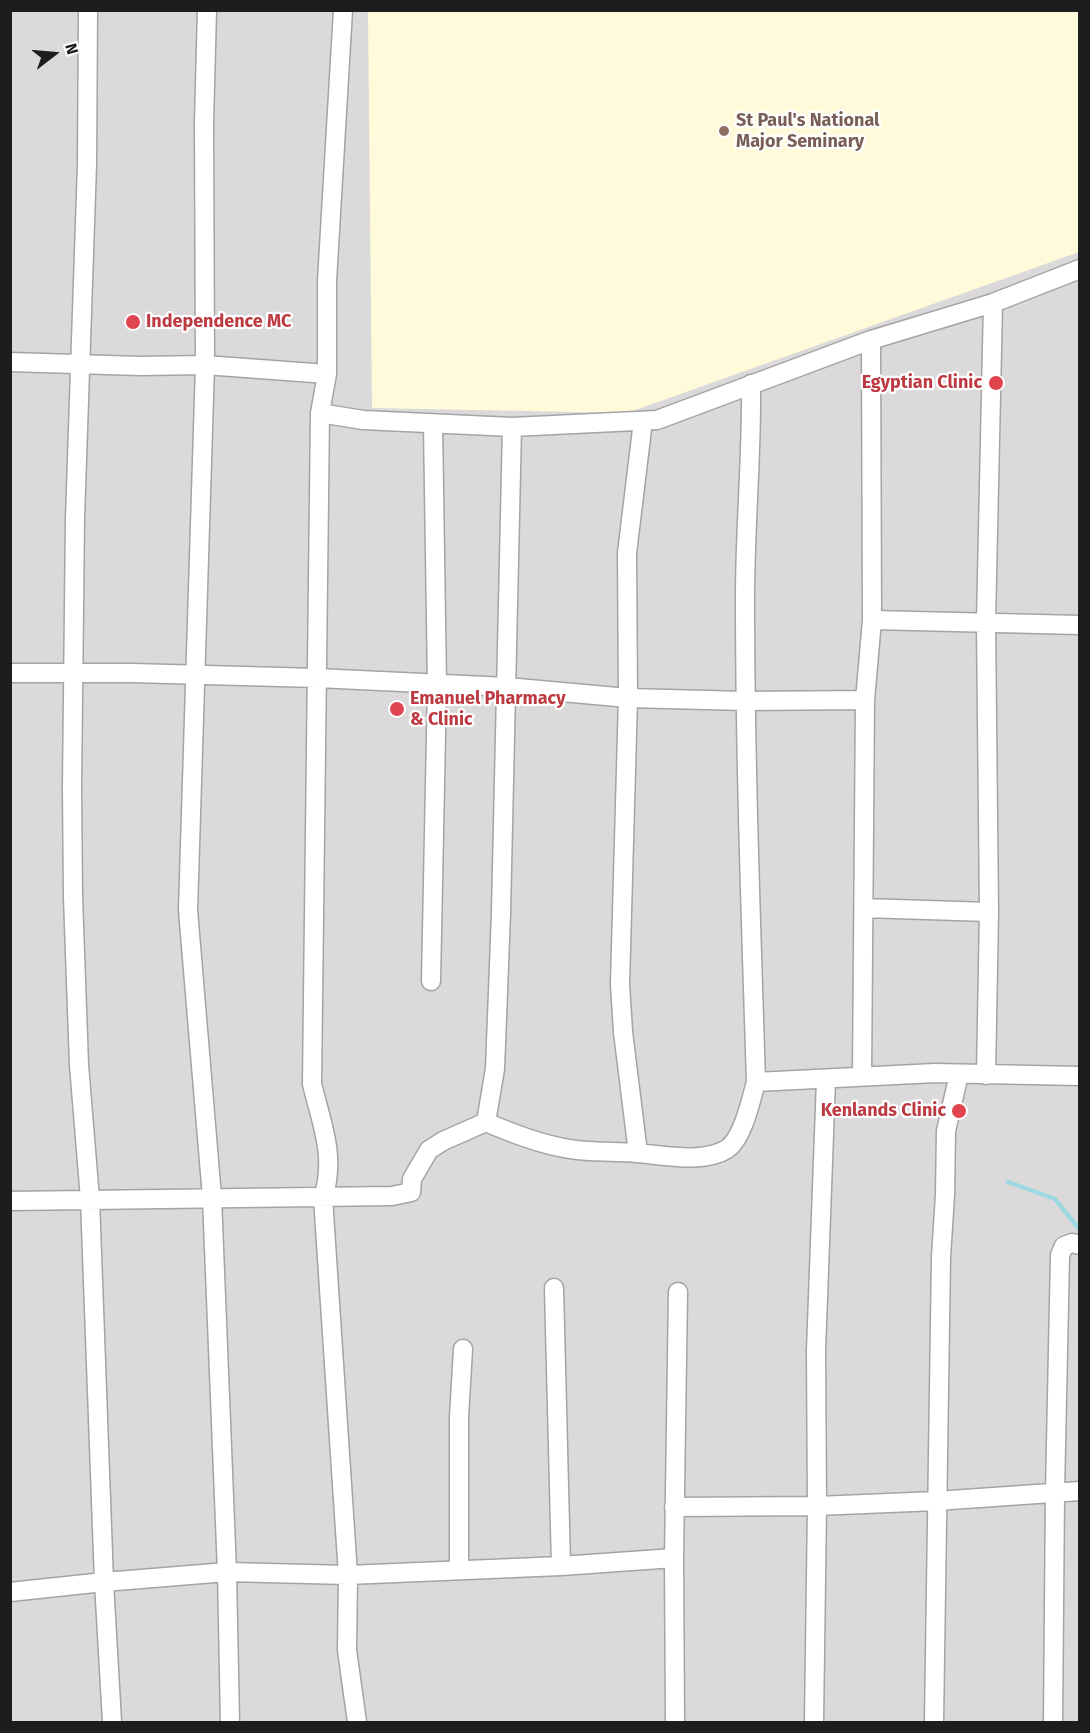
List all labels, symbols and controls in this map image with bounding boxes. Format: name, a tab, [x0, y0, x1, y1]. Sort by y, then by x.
north arrow	[24, 24, 84, 84]
text: N	[61, 41, 82, 57]
place label: St Paul's National Major Seminary	[736, 110, 879, 152]
marker: St Paul's National Major Seminary	[717, 124, 731, 138]
place label: Independence MC	[146, 311, 291, 333]
marker: Independence MC	[124, 313, 142, 331]
place label: Egyptian Clinic	[862, 372, 982, 394]
marker: Egyptian Clinic	[987, 374, 1005, 392]
place label: Emanuel Pharmacy & Clinic	[410, 688, 566, 730]
marker: Emanuel Pharmacy & Clinic	[388, 700, 406, 718]
place label: Kenlands Clinic	[821, 1100, 946, 1122]
marker: Kenlands Clinic	[950, 1102, 968, 1120]

